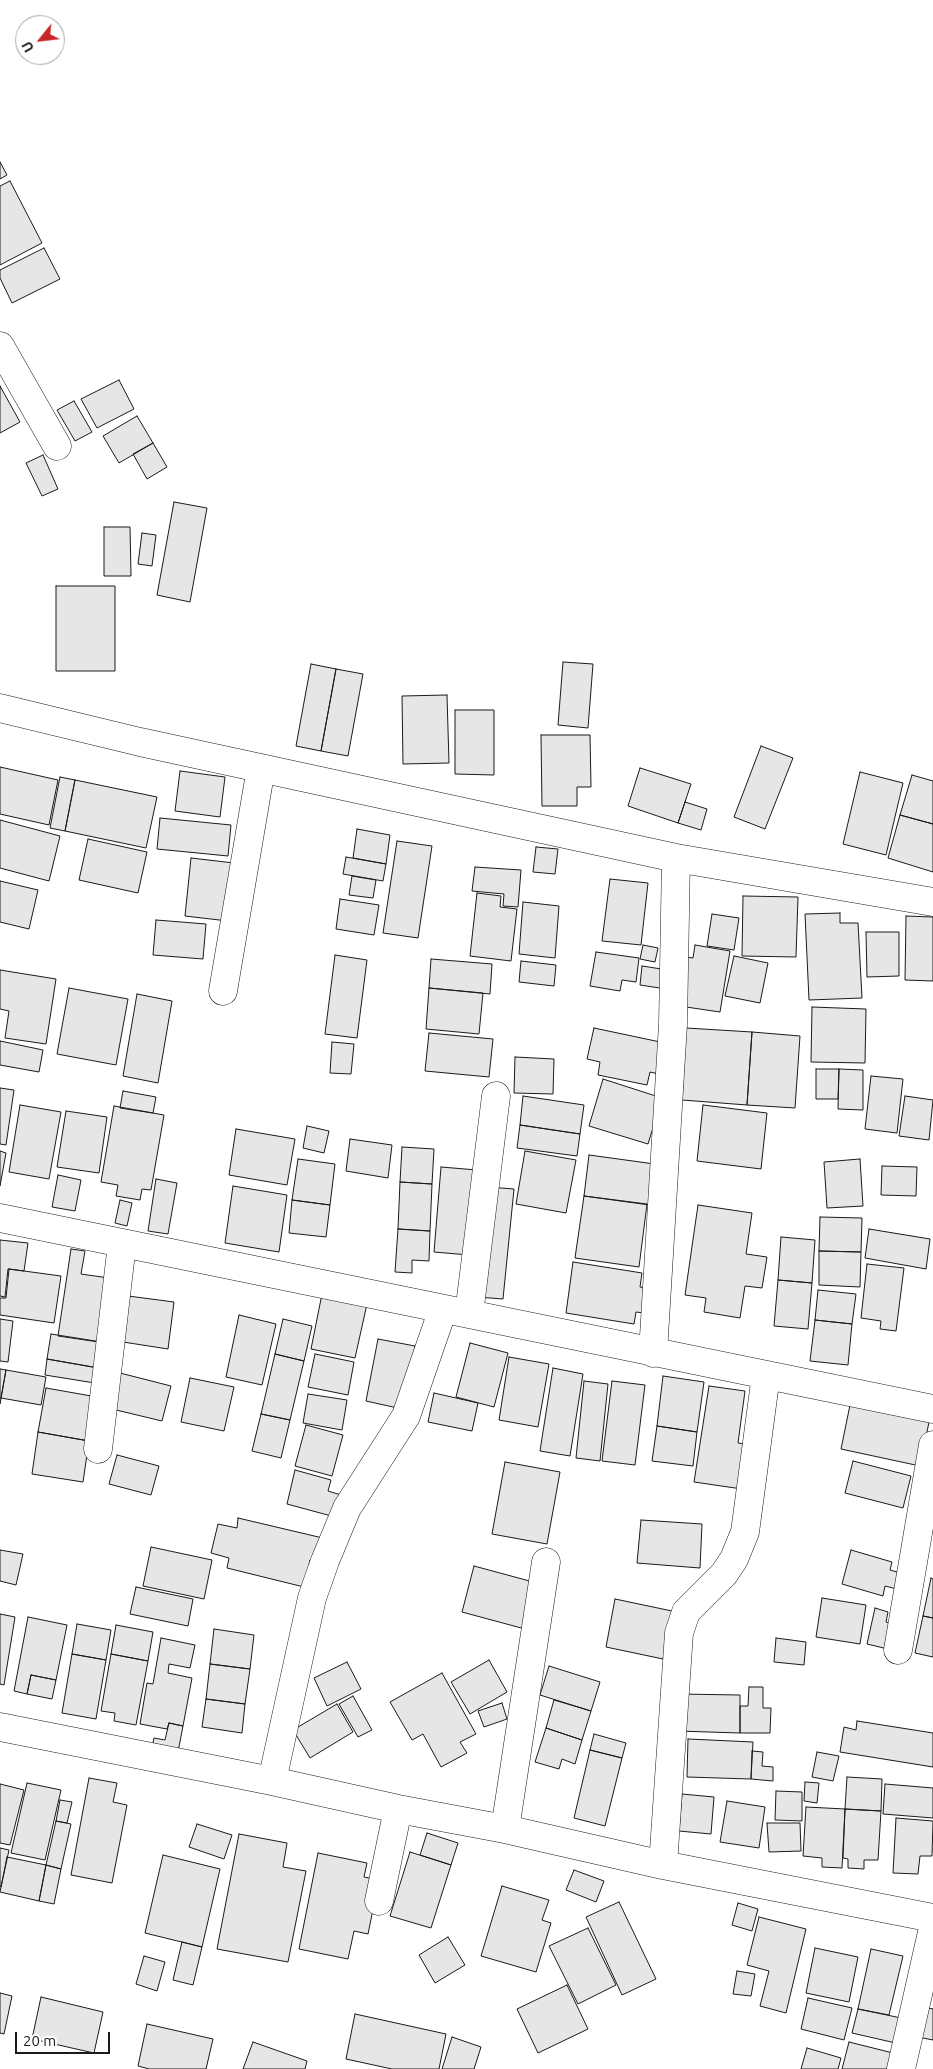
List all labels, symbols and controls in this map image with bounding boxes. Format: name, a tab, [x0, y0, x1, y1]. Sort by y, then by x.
north arrow	[15, 15, 65, 65]
text: U	[18, 39, 37, 55]
scale bar	[18, 2022, 112, 2054]
text: 20 m	[23, 2032, 56, 2049]

